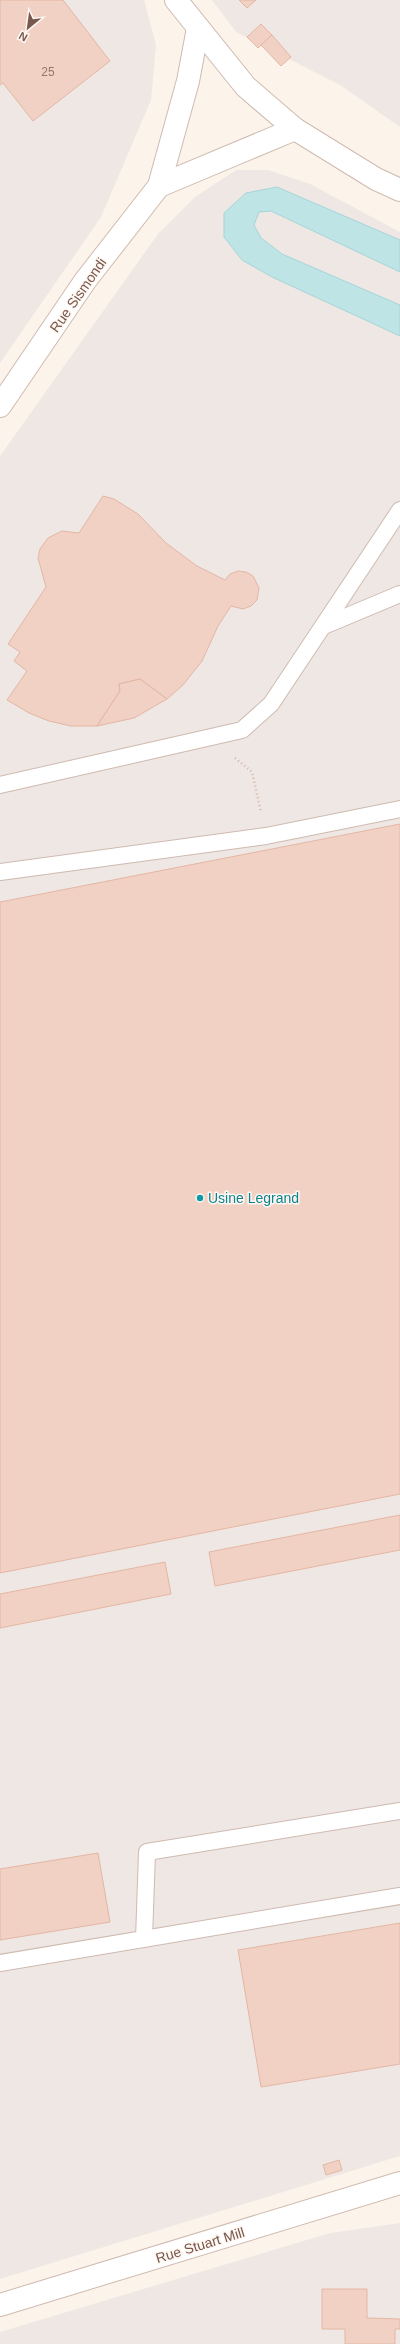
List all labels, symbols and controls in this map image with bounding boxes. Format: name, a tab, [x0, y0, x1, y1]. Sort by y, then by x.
north arrow	[8, 8, 48, 48]
text: N	[17, 30, 30, 44]
house number: 25	[41, 65, 55, 79]
street label: Rue Sismondi	[46, 255, 110, 335]
place label: Usine Legrand	[208, 1190, 299, 1206]
marker: Usine Legrand	[195, 1193, 205, 1203]
street label: Rue Stuart Mill	[154, 2224, 246, 2266]

